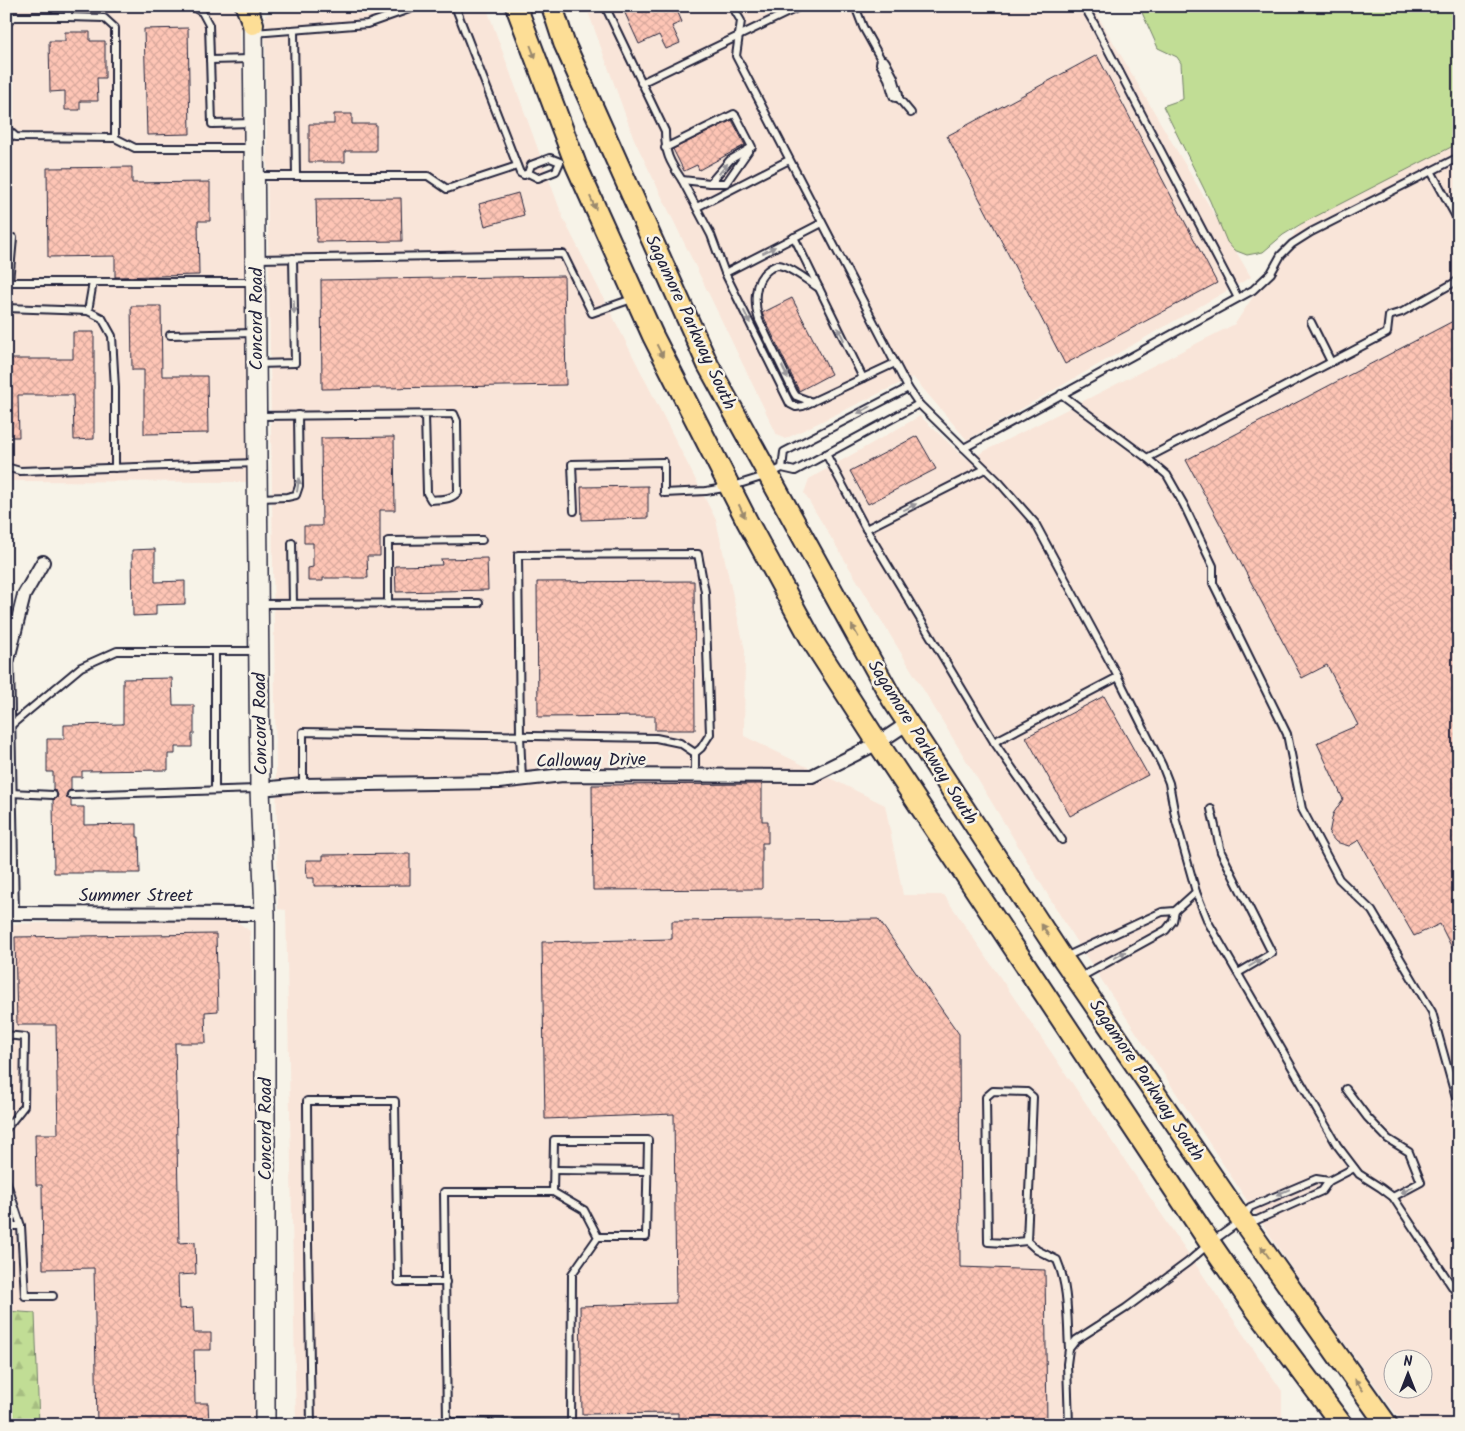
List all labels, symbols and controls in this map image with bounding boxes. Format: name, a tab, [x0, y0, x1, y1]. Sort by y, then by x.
one-way arrow	[529, 45, 537, 60]
one-way arrow	[717, 163, 728, 176]
one-way arrow	[589, 196, 597, 210]
street label: Sagamore Parkway South	[636, 230, 743, 415]
one-way arrow	[761, 246, 776, 254]
street label: Concord Road	[243, 267, 272, 370]
one-way arrow	[290, 299, 298, 315]
one-way arrow	[743, 309, 751, 324]
one-way arrow	[837, 327, 845, 341]
one-way arrow	[656, 344, 664, 358]
one-way arrow	[780, 365, 789, 380]
one-way arrow	[857, 406, 872, 414]
one-way arrow	[294, 477, 302, 493]
one-way arrow	[903, 503, 917, 511]
one-way arrow	[738, 504, 746, 518]
one-way arrow	[850, 624, 859, 637]
street label: Sagamore Parkway South	[859, 654, 985, 831]
street label: Concord Road	[246, 671, 277, 776]
street label: Calloway Drive	[536, 746, 646, 777]
street label: Summer Street	[79, 882, 194, 911]
one-way arrow	[1040, 924, 1050, 937]
one-way arrow	[1113, 951, 1127, 959]
one-way arrow	[1249, 958, 1262, 967]
street label: Sagamore Parkway South	[1080, 994, 1211, 1168]
street label: Concord Road	[252, 1077, 281, 1180]
one-way arrow	[1400, 1186, 1414, 1194]
one-way arrow	[1276, 1188, 1290, 1196]
one-way arrow	[1260, 1245, 1270, 1259]
north arrow	[1382, 1348, 1432, 1398]
text: N	[1404, 1351, 1413, 1373]
one-way arrow	[1354, 1378, 1364, 1392]

